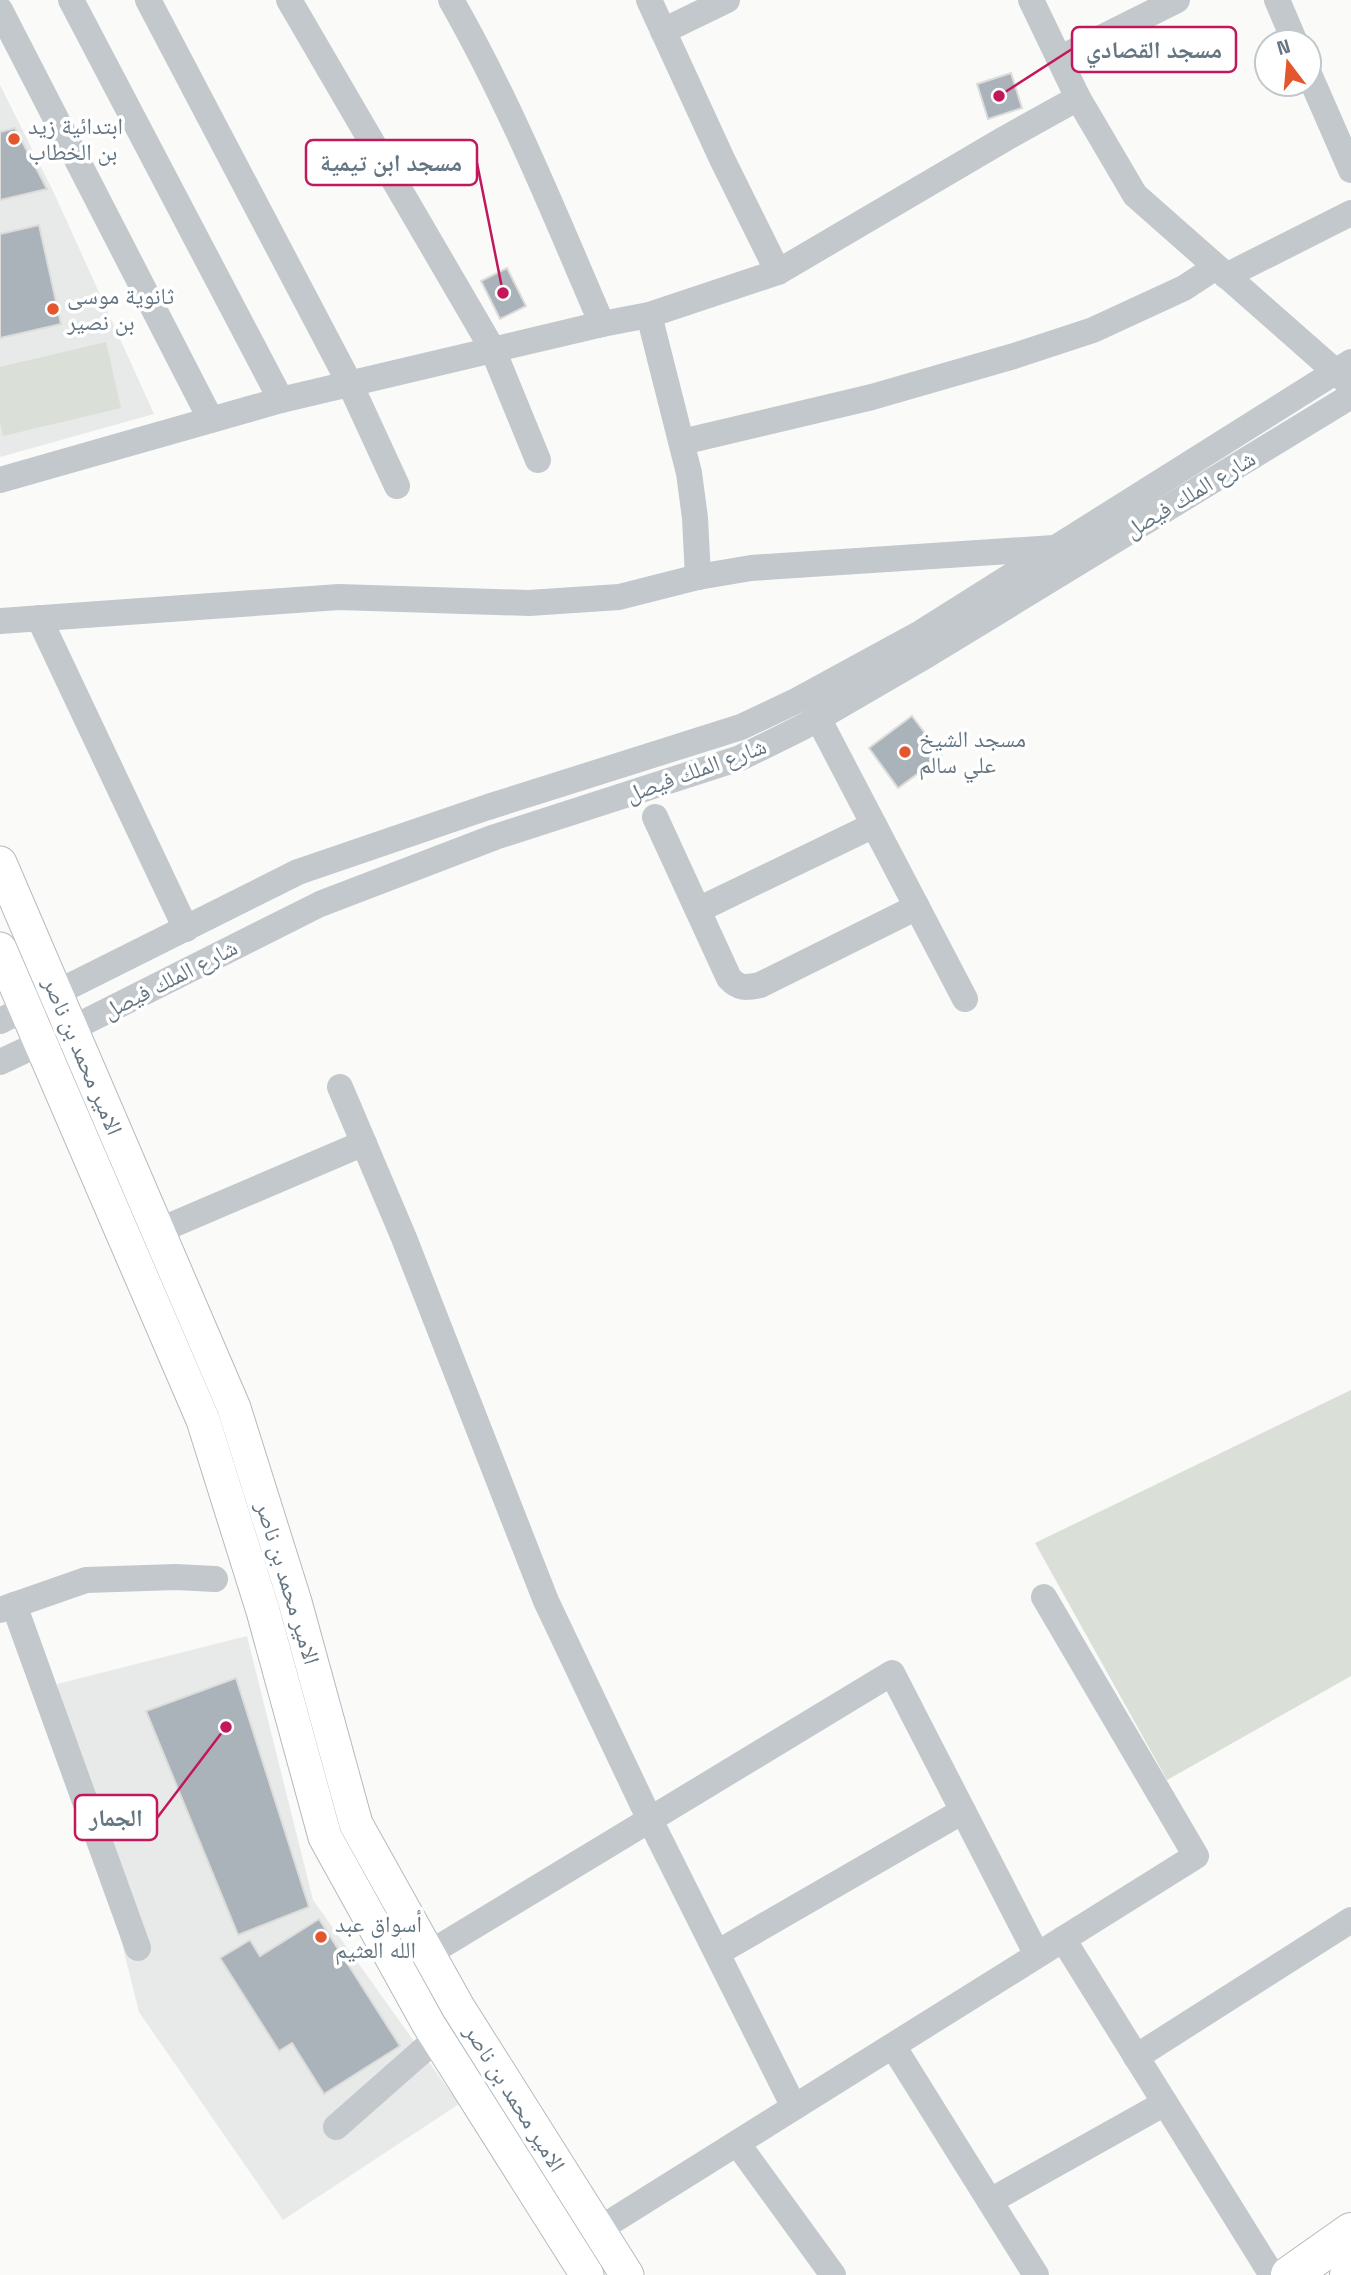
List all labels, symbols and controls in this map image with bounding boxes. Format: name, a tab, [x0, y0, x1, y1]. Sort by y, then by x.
callout: مسجد القصادي	[1072, 27, 1236, 72]
north arrow	[1253, 28, 1323, 98]
text: N	[1274, 33, 1293, 61]
text: مسجد القصادي	[1086, 34, 1222, 69]
place label: ابتدائية زيد بن الخطاب	[28, 111, 123, 167]
marker: ابتدائية زيد بن الخطاب	[6, 131, 22, 147]
callout: مسجد ابن تيمية	[306, 140, 477, 185]
text: مسجد ابن تيمية	[320, 147, 462, 178]
place label: ثانوية موسى بن نصير	[66, 281, 174, 337]
marker: ثانوية موسى بن نصير	[45, 301, 61, 317]
street label: شارع الملك فيصل	[1119, 443, 1261, 545]
place label: مسجد الشيخ علي سالم	[919, 724, 1026, 784]
street label: شارع الملك فيصل	[622, 731, 770, 809]
marker: مسجد الشيخ علي سالم	[897, 744, 913, 760]
street label: شارع الملك فيصل	[98, 932, 242, 1026]
street label: الامير محمد بن ناصر	[36, 972, 130, 1139]
street label: الامير محمد بن ناصر	[249, 1497, 327, 1668]
callout: الجمار	[75, 1795, 157, 1840]
text: الجمار	[88, 1802, 143, 1833]
place label: أسواق عبد الله العثيم	[335, 1909, 422, 1966]
marker: أسواق عبد الله العثيم	[313, 1929, 329, 1945]
street label: الامير محمد بن ناصر	[457, 2018, 572, 2177]

